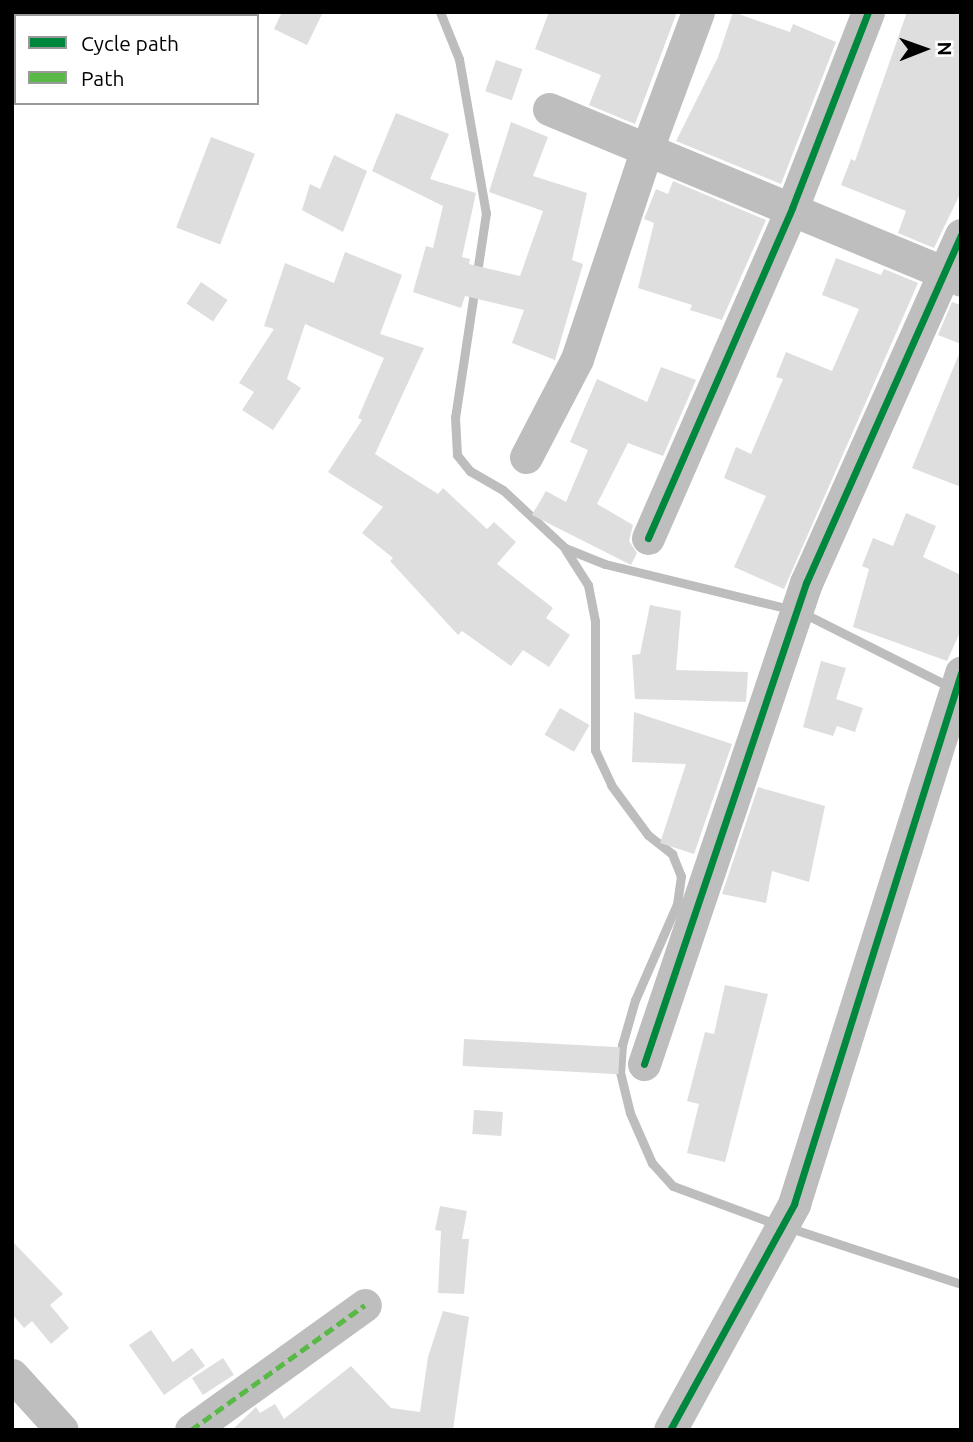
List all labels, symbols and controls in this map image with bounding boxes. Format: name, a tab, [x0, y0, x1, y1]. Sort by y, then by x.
legend	[14, 14, 259, 105]
north arrow	[889, 14, 959, 84]
text: Cycle path	[81, 31, 179, 55]
text: N	[934, 41, 956, 56]
text: Path	[81, 66, 124, 90]

